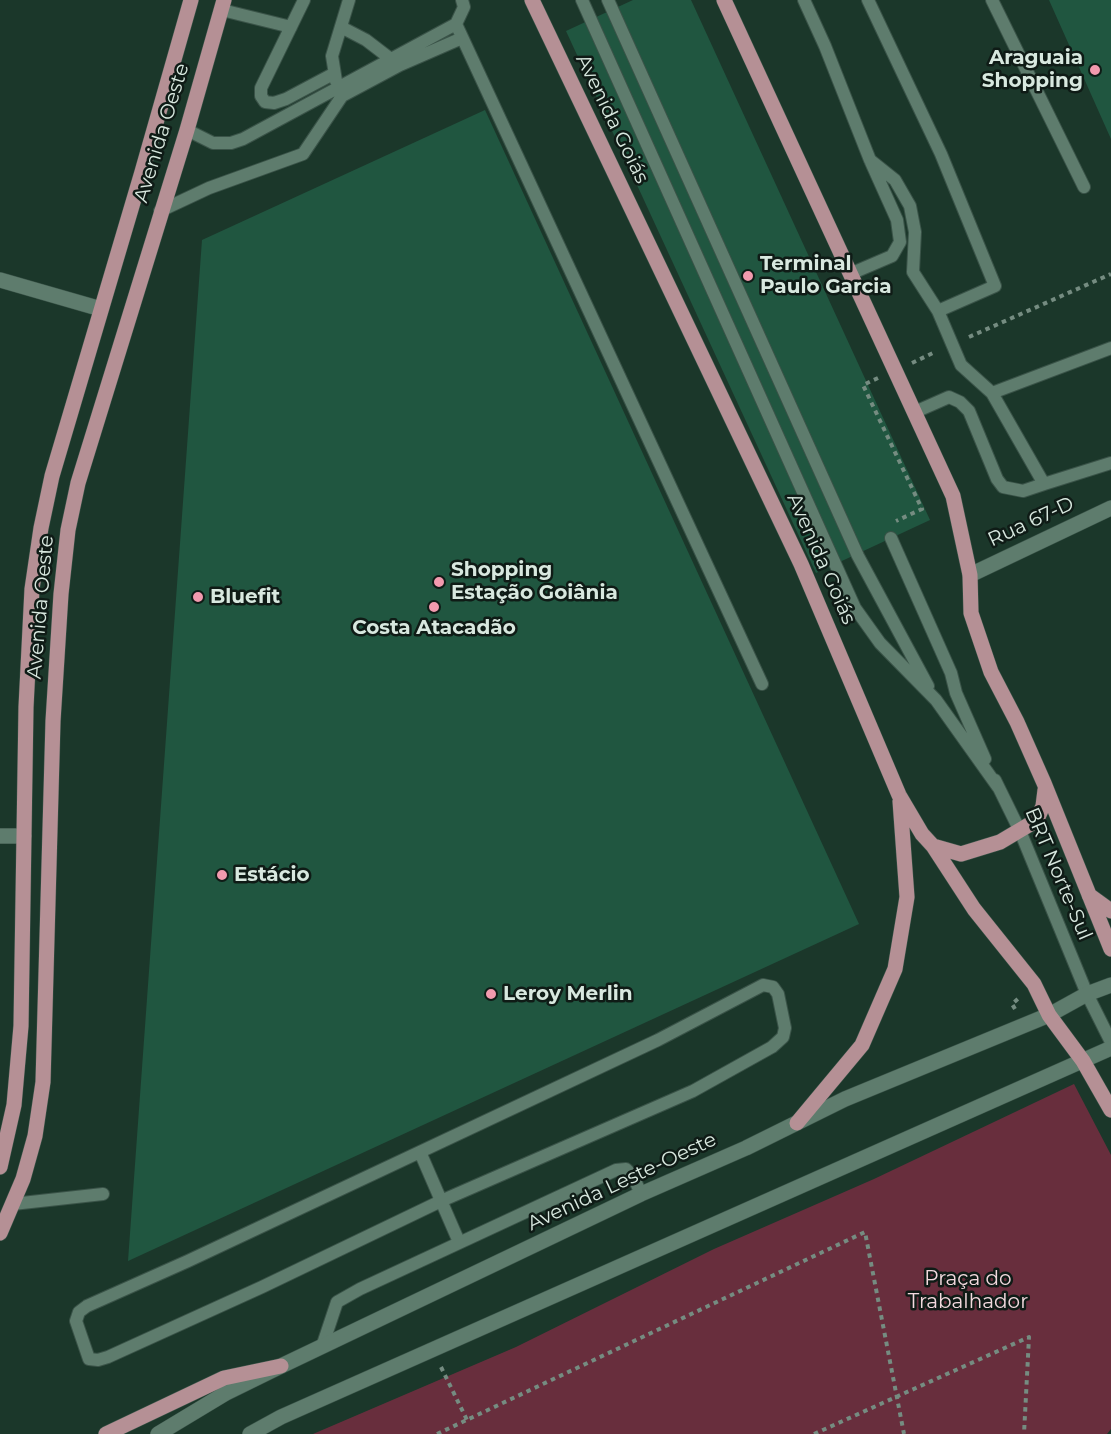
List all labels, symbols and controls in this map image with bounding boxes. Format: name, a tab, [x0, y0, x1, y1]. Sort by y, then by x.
place label: Araguaia Shopping	[982, 46, 1083, 93]
street label: Avenida Goiás	[570, 50, 654, 188]
street label: Avenida Oeste	[129, 60, 195, 206]
marker: Araguaia Shopping	[1088, 63, 1102, 77]
place label: Terminal Paulo Garcia	[760, 252, 892, 299]
marker: Terminal Paulo Garcia	[741, 269, 755, 283]
street label: Avenida Goiás	[781, 490, 861, 628]
street label: Rua 67-D	[984, 492, 1078, 552]
street label: Avenida Oeste	[23, 534, 59, 680]
place label: Shopping Estação Goiânia	[451, 558, 618, 605]
marker: Shopping Estação Goiânia	[432, 575, 446, 589]
place label: Bluefit	[210, 585, 280, 609]
marker: Bluefit	[191, 590, 205, 604]
marker: Costa Atacadão	[427, 600, 441, 614]
place label: Costa Atacadão	[352, 616, 516, 640]
street label: BRT Norte-Sul	[1019, 804, 1097, 944]
place label: Estácio	[234, 863, 310, 887]
marker: Estácio	[215, 868, 229, 882]
place label: Leroy Merlin	[503, 982, 633, 1006]
marker: Leroy Merlin	[484, 987, 498, 1001]
street label: Avenida Leste-Oeste	[524, 1128, 720, 1236]
park label: Praça do Trabalhador	[908, 1267, 1028, 1314]

